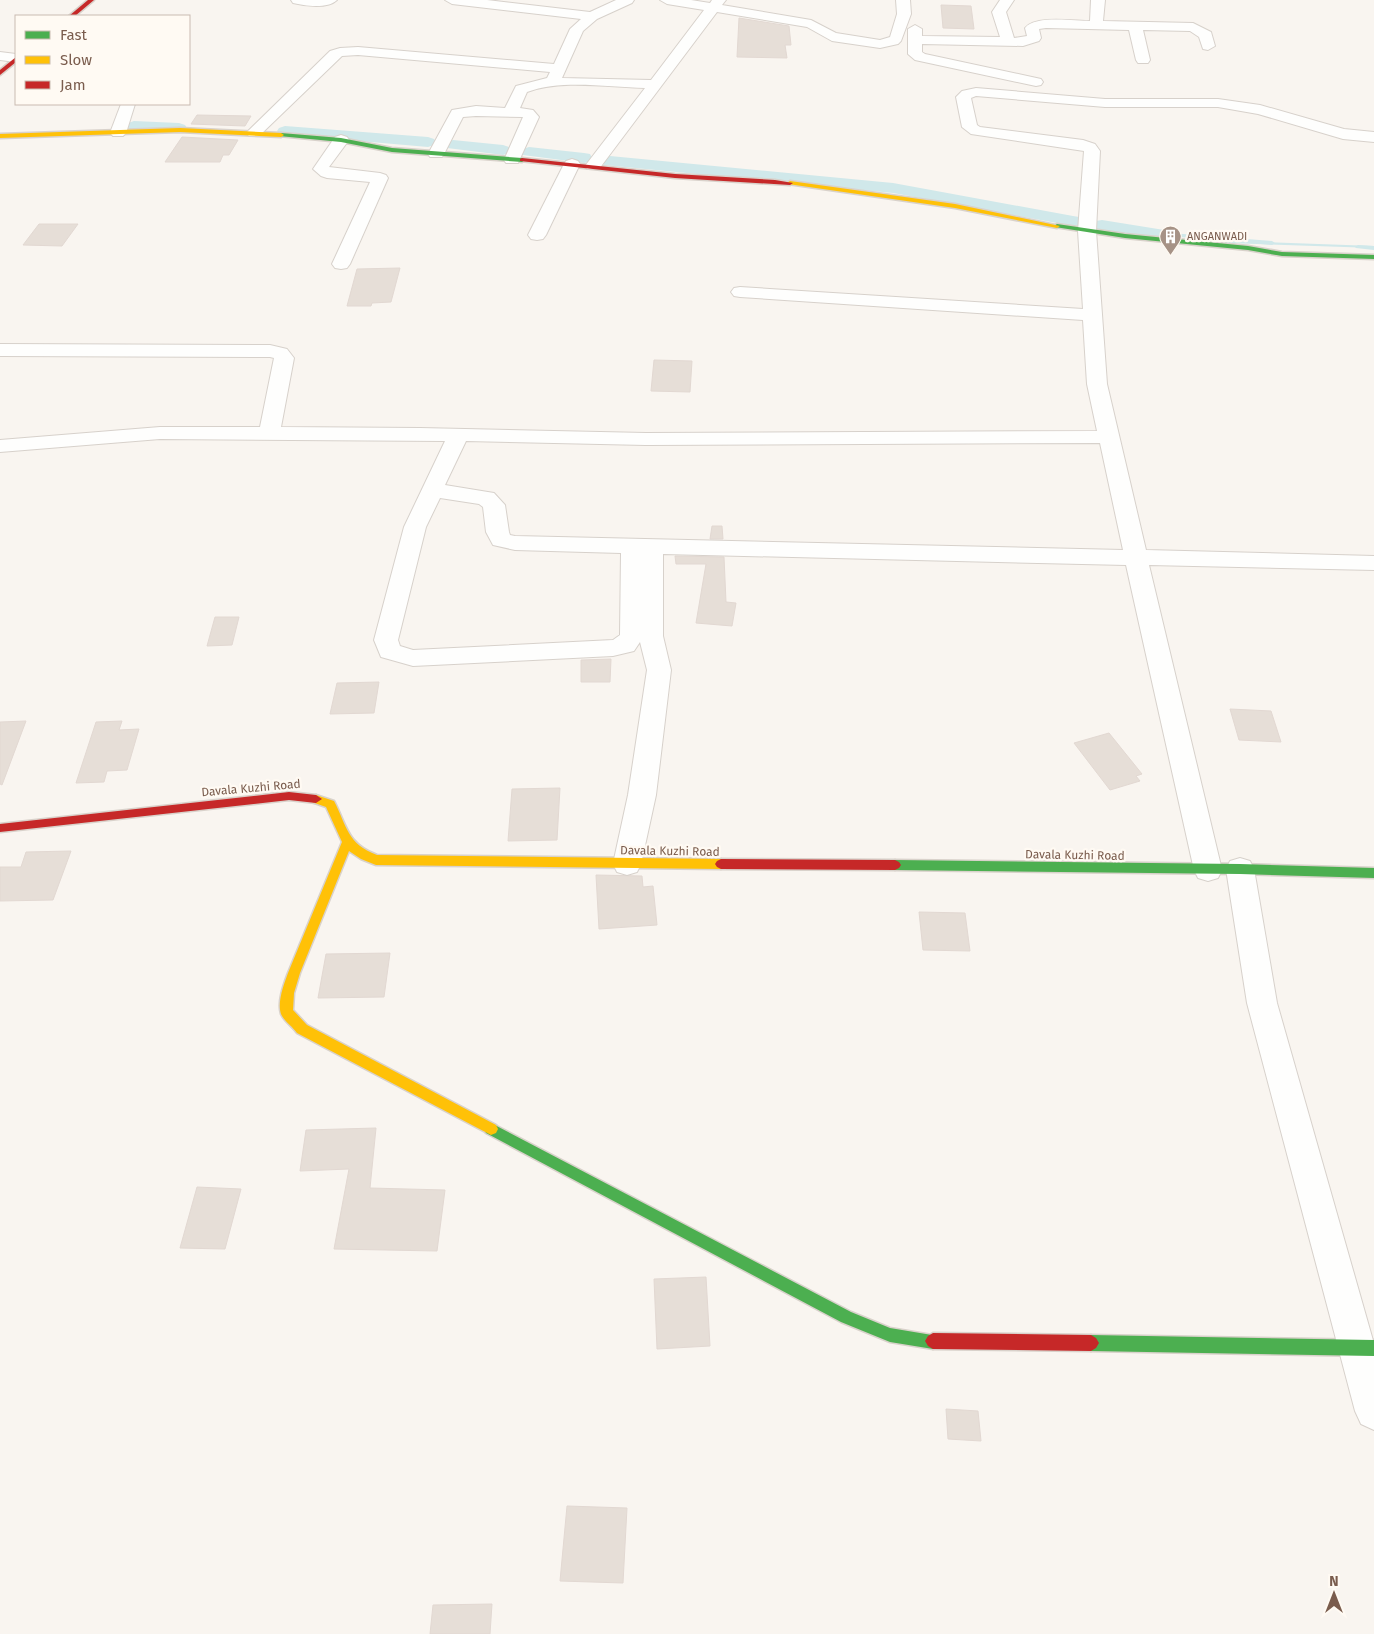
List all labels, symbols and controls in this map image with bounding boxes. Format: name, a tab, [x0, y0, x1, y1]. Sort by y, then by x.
legend	[15, 15, 190, 105]
text: Fast	[60, 26, 87, 44]
text: Slow	[60, 51, 92, 69]
text: Jam	[60, 76, 86, 94]
building icon: ANGANWADI	[1159, 224, 1183, 255]
place label: ANGANWADI	[1187, 230, 1247, 243]
street label: Davala Kuzhi Road	[201, 777, 301, 799]
street label: Davala Kuzhi Road	[620, 843, 720, 859]
street label: Davala Kuzhi Road	[1025, 847, 1125, 863]
north arrow	[1309, 1569, 1359, 1619]
text: N	[1329, 1573, 1339, 1590]

